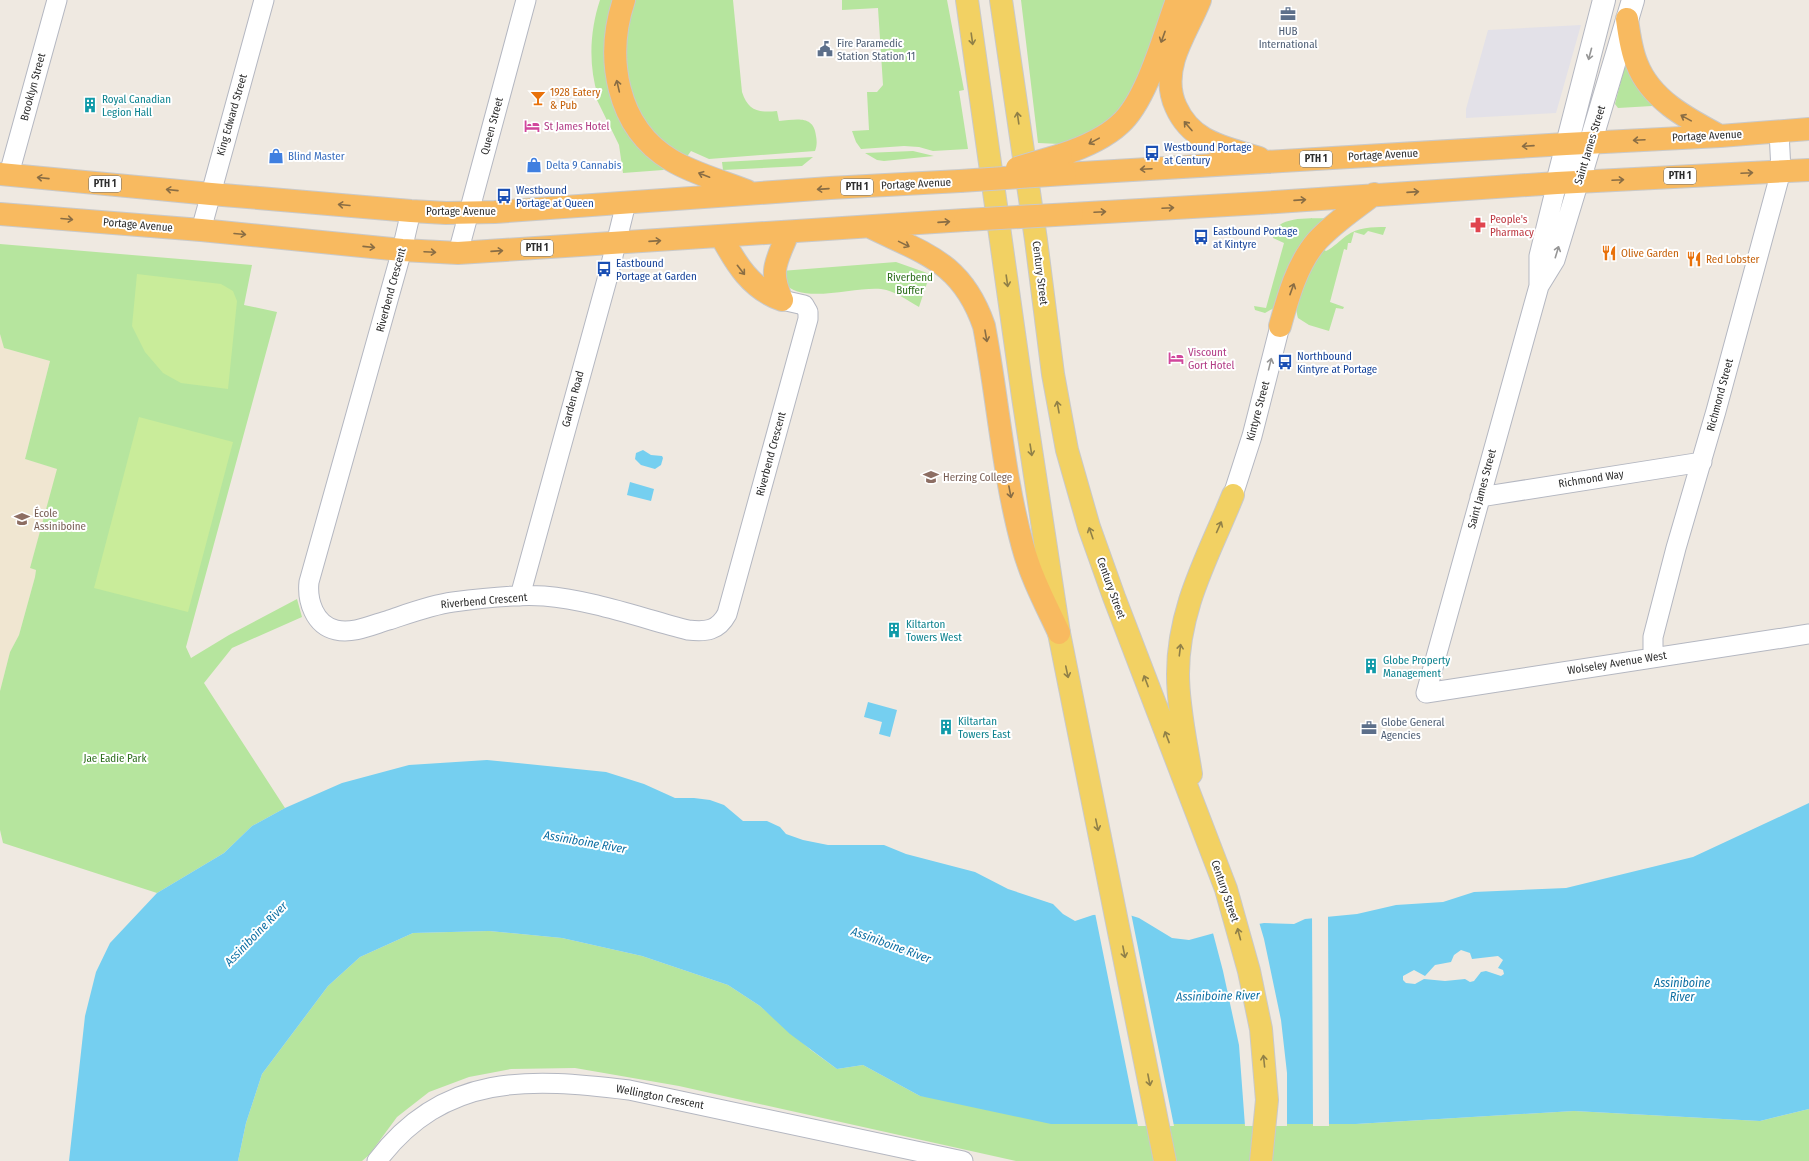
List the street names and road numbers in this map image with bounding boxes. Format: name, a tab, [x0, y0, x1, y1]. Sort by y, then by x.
street label: Brooklyn Street	[18, 51, 48, 122]
street label: King Edward Street	[214, 72, 250, 157]
street label: Queen Street	[478, 95, 506, 156]
street label: Saint James Street	[1572, 103, 1608, 186]
street label: Portage Avenue	[1672, 128, 1742, 144]
street label: Portage Avenue	[1348, 147, 1418, 163]
road number: PTH 1	[1300, 151, 1332, 167]
road number: PTH 1	[1664, 168, 1696, 184]
road number: PTH 1	[89, 176, 121, 192]
street label: Portage Avenue	[881, 176, 951, 192]
road number: PTH 1	[841, 179, 873, 195]
street label: Portage Avenue	[426, 205, 496, 218]
street label: Portage Avenue	[103, 215, 173, 235]
road number: PTH 1	[521, 240, 553, 256]
street label: Century Street	[1030, 240, 1050, 306]
street label: Riverbend Crescent	[373, 246, 409, 334]
street label: Richmond Street	[1704, 357, 1736, 433]
street label: Garden Road	[559, 369, 587, 429]
street label: Kintyre Street	[1244, 379, 1272, 442]
street label: Riverbend Crescent	[753, 410, 789, 498]
street label: Saint James Street	[1465, 447, 1499, 530]
street label: Richmond Way	[1557, 467, 1625, 491]
street label: Century Street	[1094, 556, 1128, 621]
street label: Riverbend Crescent	[440, 591, 528, 611]
street label: Wolseley Avenue West	[1567, 649, 1668, 677]
street label: Century Street	[1208, 858, 1242, 924]
street label: Wellington Crescent	[615, 1082, 705, 1112]

